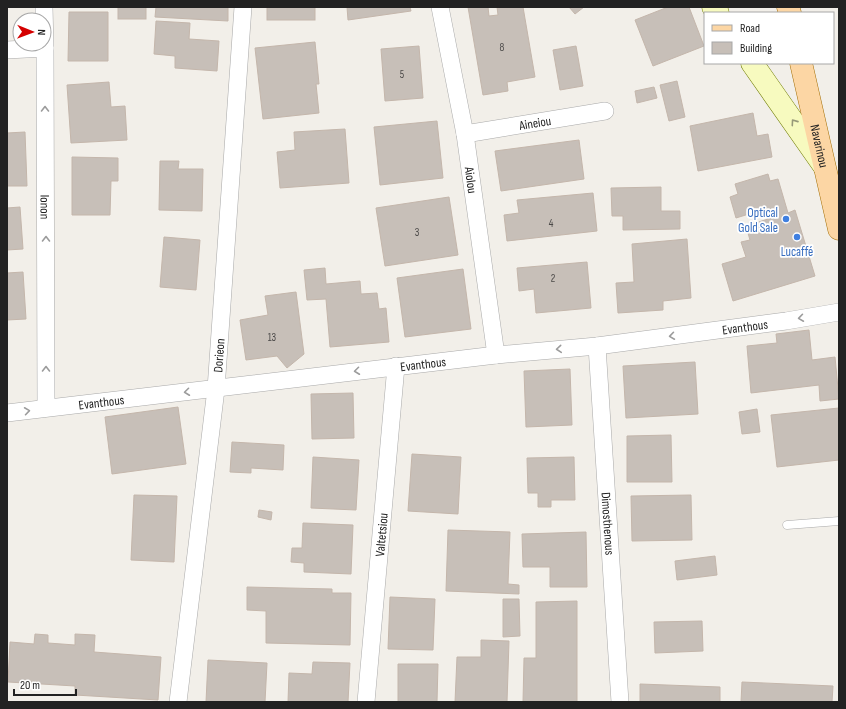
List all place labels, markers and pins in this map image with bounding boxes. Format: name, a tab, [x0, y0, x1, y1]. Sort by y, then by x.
place label: Optical Gold Sale	[738, 205, 778, 236]
marker: Optical Gold Sale	[781, 214, 791, 224]
marker: Lucaffé	[792, 232, 802, 242]
place label: Lucaffé	[781, 244, 813, 260]

